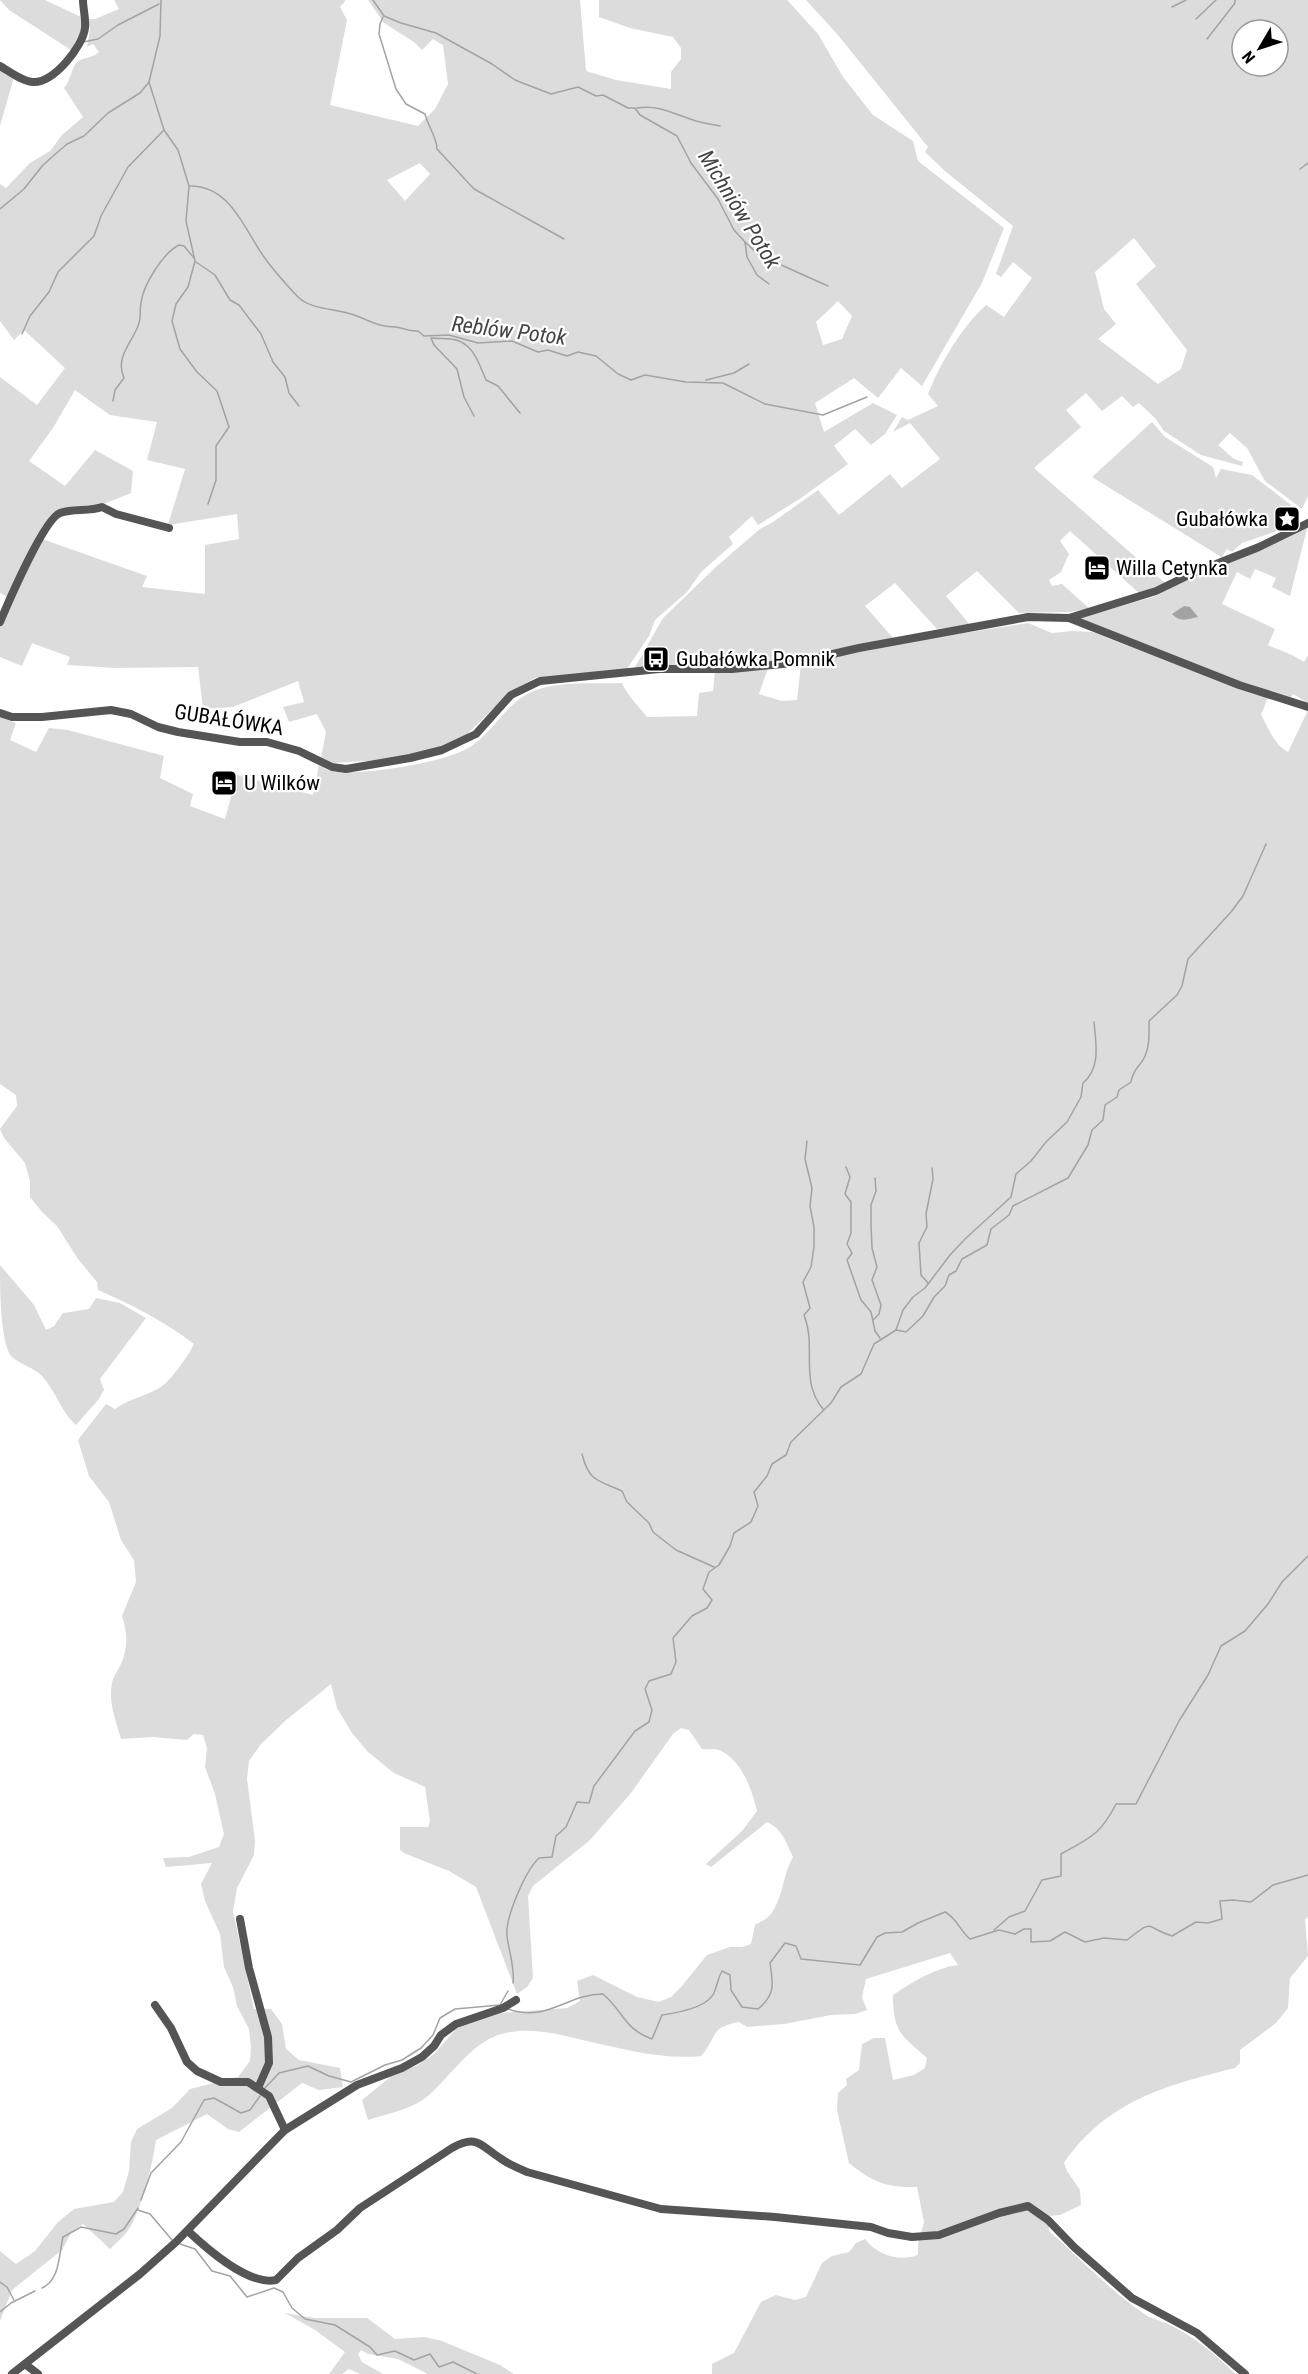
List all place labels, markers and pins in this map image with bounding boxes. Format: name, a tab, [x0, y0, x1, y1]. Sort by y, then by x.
place icon: Gubałówka	[1272, 504, 1302, 534]
place label: Gubałówka	[1176, 507, 1268, 531]
hotel icon: Willa Cetynka	[1082, 553, 1112, 583]
place label: Willa Cetynka	[1116, 556, 1228, 580]
bus stop icon: Gubałówka Pomnik	[641, 644, 671, 674]
place label: Gubałówka Pomnik	[676, 647, 836, 671]
hotel icon: U Wilków	[209, 768, 239, 798]
place label: U Wilków	[244, 771, 320, 795]

